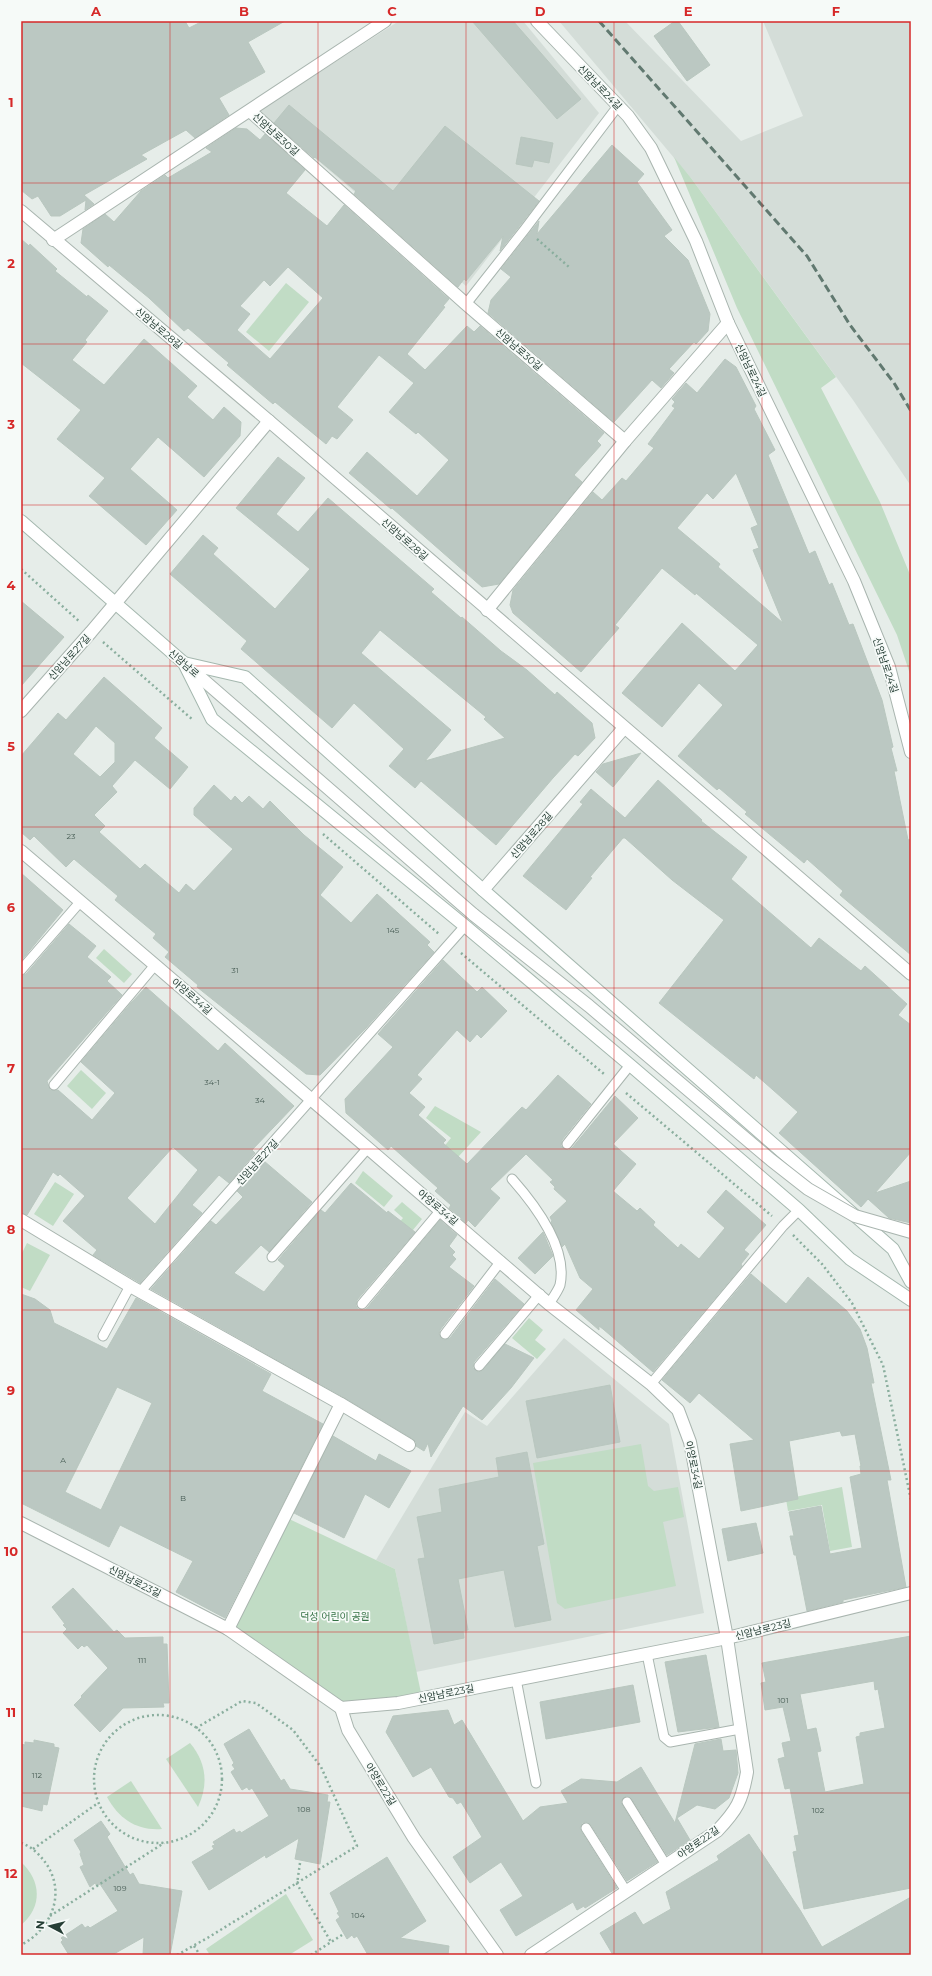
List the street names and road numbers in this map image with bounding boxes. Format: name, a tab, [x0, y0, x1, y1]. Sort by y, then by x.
street label: 신암남로24길	[575, 62, 624, 113]
street label: 신암남로30길	[250, 110, 302, 159]
street label: 신암남로28길	[132, 305, 185, 352]
street label: 신암남로30길	[492, 325, 545, 373]
street label: 신암남로24길	[732, 341, 769, 399]
street label: 신암남로28길	[378, 515, 431, 563]
street label: 신암남로27길	[45, 632, 93, 683]
street label: 신암남로24길	[870, 636, 901, 695]
street label: 신암남로	[166, 646, 202, 680]
street label: 신암남로28길	[507, 809, 555, 862]
street label: 아양로34길	[169, 975, 214, 1017]
street label: 신암남로27길	[233, 1137, 281, 1188]
street label: 아양로34길	[415, 1187, 461, 1228]
street label: 아양로34길	[682, 1440, 705, 1490]
street label: 신암남로23길	[106, 1563, 163, 1600]
street label: 신암남로23길	[734, 1616, 793, 1643]
street label: 신암남로23길	[417, 1682, 475, 1705]
street label: 아양로22길	[362, 1760, 399, 1808]
street label: 아양로22길	[675, 1823, 722, 1862]

